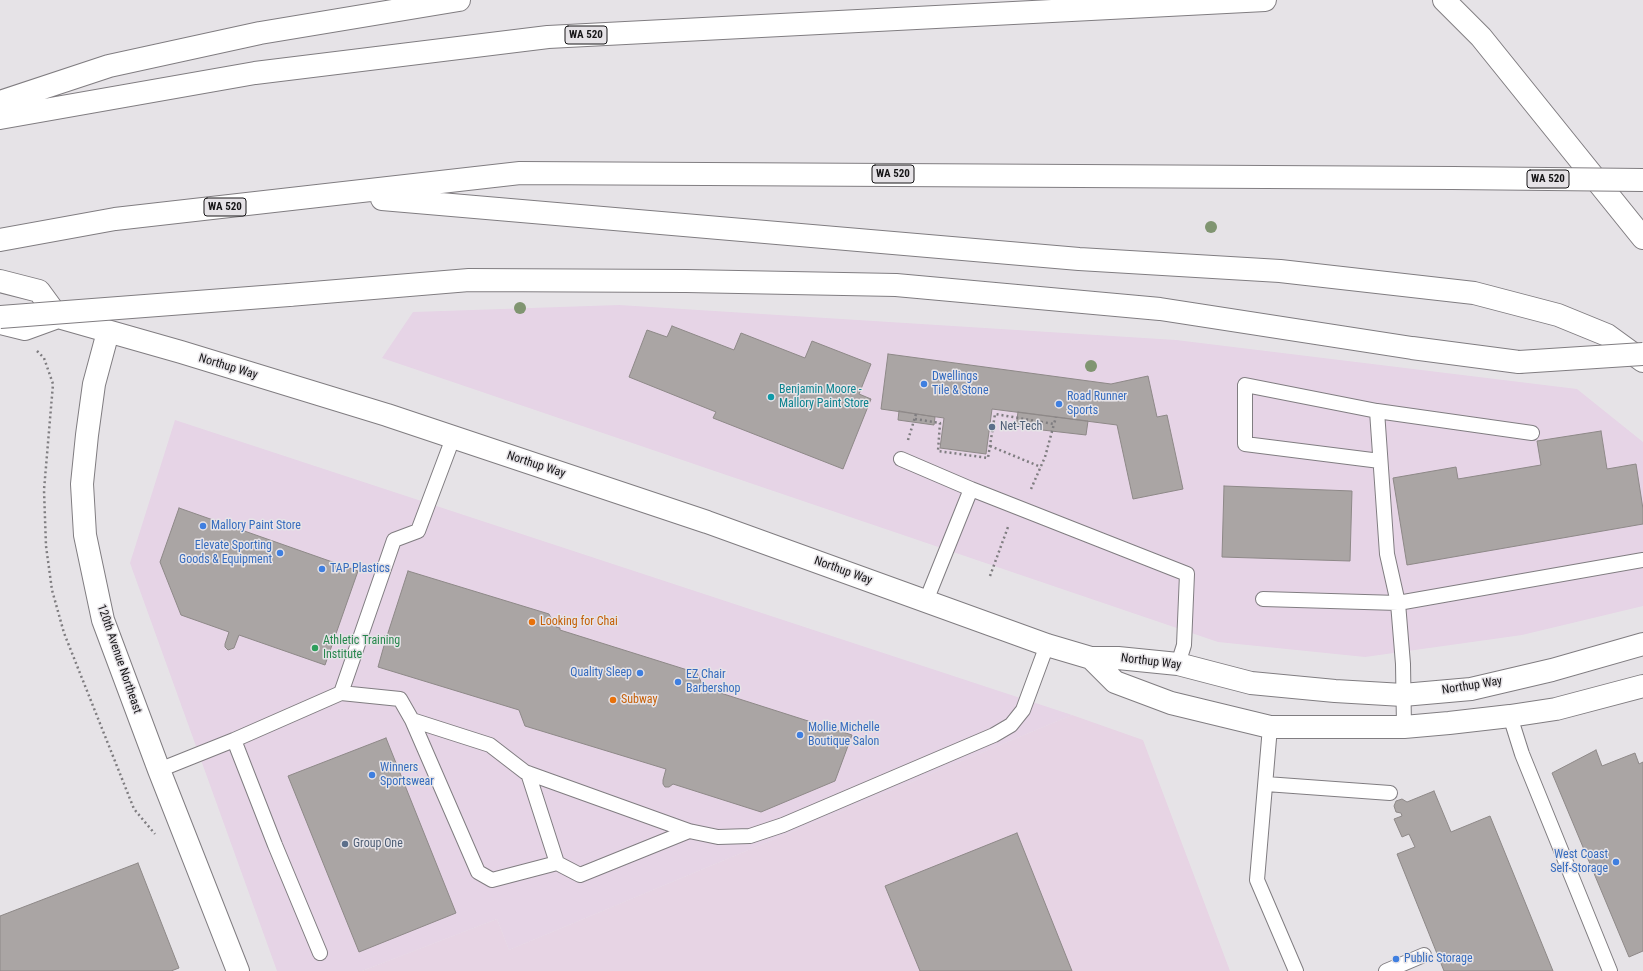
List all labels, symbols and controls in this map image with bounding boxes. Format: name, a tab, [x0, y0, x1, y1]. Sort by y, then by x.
road number: WA 520	[565, 26, 607, 44]
road number: WA 520	[872, 165, 914, 183]
road number: WA 520	[1527, 170, 1569, 188]
road number: WA 520	[204, 198, 246, 216]
street label: Northup Way	[197, 351, 259, 383]
place label: Dwellings Tile & Stone	[932, 370, 989, 398]
marker: Dwellings Tile & Stone	[919, 379, 929, 389]
place label: Benjamin Moore - Mallory Paint Store	[779, 383, 869, 411]
place label: Road Runner Sports	[1067, 390, 1127, 418]
marker: Benjamin Moore - Mallory Paint Store	[766, 392, 776, 402]
marker: Road Runner Sports	[1054, 399, 1064, 409]
place label: Net-Tech	[1000, 420, 1042, 434]
marker: Net-Tech	[987, 422, 997, 432]
street label: Northup Way	[505, 449, 567, 481]
place label: Mallory Paint Store	[211, 519, 301, 533]
marker: Mallory Paint Store	[198, 521, 208, 531]
place label: Elevate Sporting Goods & Equipment	[179, 539, 272, 567]
marker: Elevate Sporting Goods & Equipment	[275, 548, 285, 558]
street label: Northup Way	[812, 554, 874, 588]
place label: TAP Plastics	[330, 562, 390, 576]
marker: TAP Plastics	[317, 564, 327, 574]
street label: 120th Avenue Northeast	[94, 603, 144, 715]
place label: Looking for Chai	[540, 615, 618, 629]
marker: Looking for Chai	[527, 617, 537, 627]
place label: Athletic Training Institute	[323, 634, 400, 662]
marker: Athletic Training Institute	[310, 643, 320, 653]
street label: Northup Way	[1120, 651, 1182, 673]
place label: Quality Sleep	[570, 666, 632, 680]
marker: Quality Sleep	[635, 668, 645, 678]
place label: EZ Chair Barbershop	[686, 668, 740, 696]
street label: Northup Way	[1441, 674, 1503, 698]
marker: EZ Chair Barbershop	[673, 677, 683, 687]
place label: Subway	[621, 693, 657, 707]
marker: Subway	[608, 695, 618, 705]
place label: Mollie Michelle Boutique Salon	[808, 721, 880, 749]
marker: Mollie Michelle Boutique Salon	[795, 730, 805, 740]
place label: Winners Sportswear	[380, 761, 434, 789]
marker: Winners Sportswear	[367, 770, 377, 780]
place label: Group One	[353, 837, 403, 851]
marker: Group One	[340, 839, 350, 849]
place label: West Coast Self-Storage	[1550, 848, 1608, 876]
marker: West Coast Self-Storage	[1611, 857, 1621, 867]
place label: Public Storage	[1404, 952, 1473, 966]
marker: Public Storage	[1391, 954, 1401, 964]

